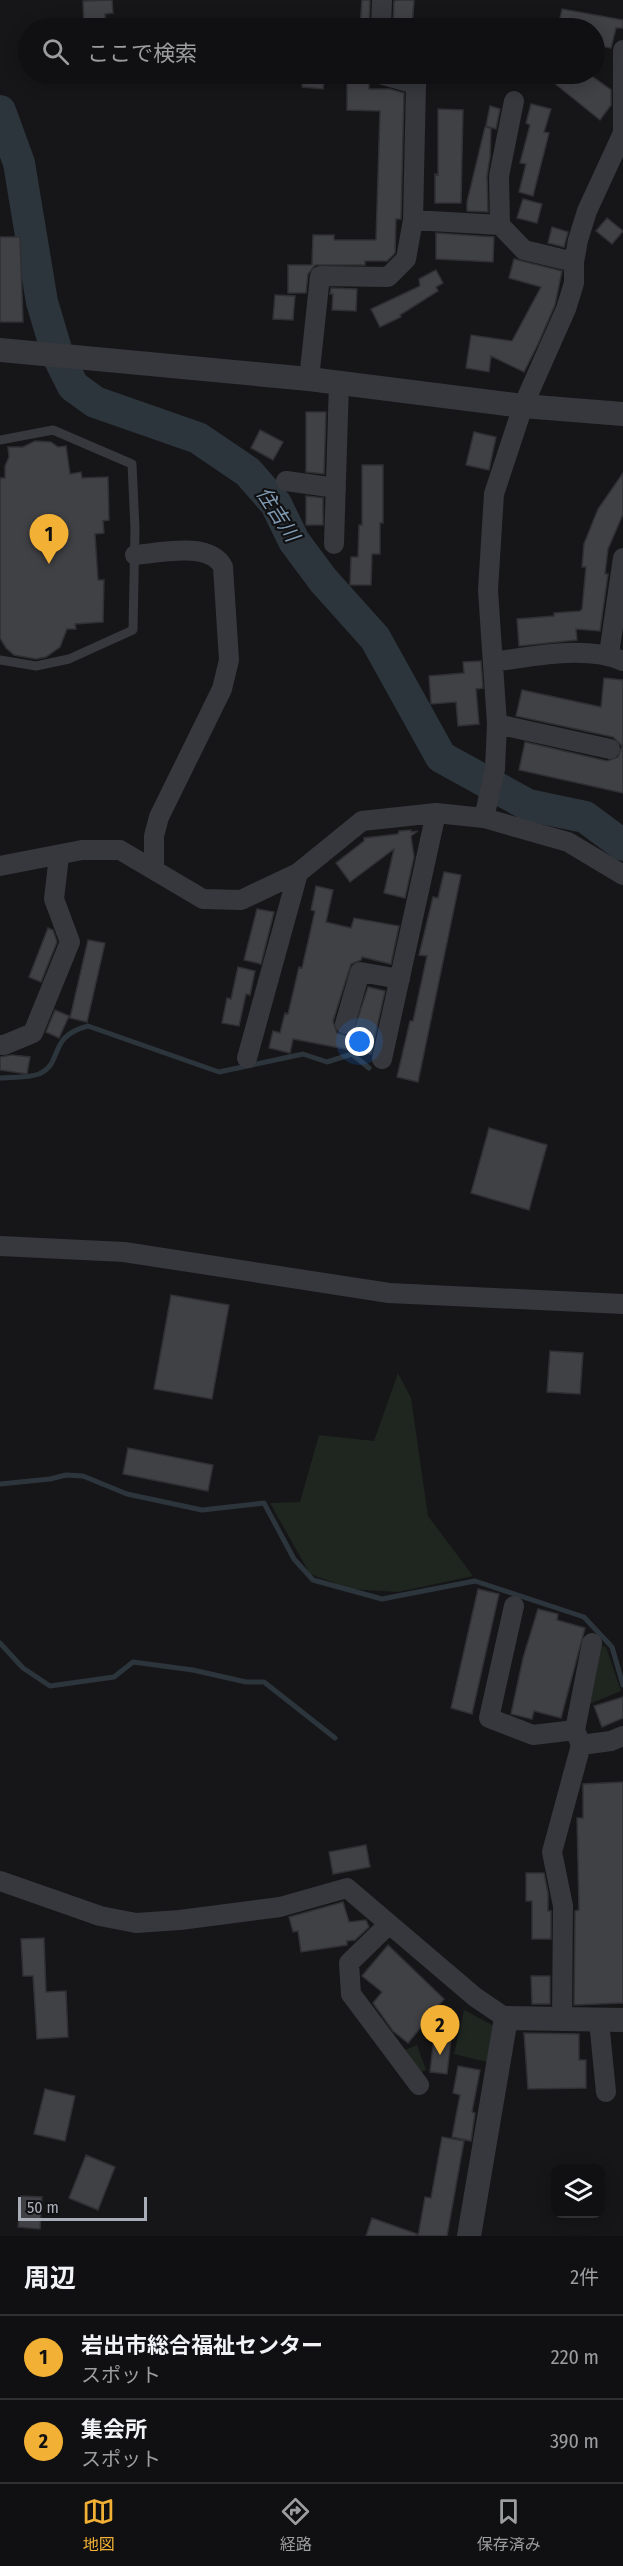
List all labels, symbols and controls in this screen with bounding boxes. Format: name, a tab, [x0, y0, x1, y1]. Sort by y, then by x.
search box	[18, 18, 605, 84]
icon: search	[39, 35, 72, 68]
text: ここで検索	[87, 40, 197, 67]
water label: 住吉川	[252, 482, 305, 547]
pin: 1	[29, 514, 68, 564]
your location	[345, 1027, 374, 1056]
pin: 2	[420, 2006, 460, 2055]
map controls	[551, 2164, 605, 2218]
button: layers	[551, 2164, 605, 2218]
scale bar	[18, 2194, 147, 2222]
text: 50 m	[27, 2198, 59, 2217]
text: 周辺	[24, 2263, 76, 2294]
text: 2件	[570, 2265, 599, 2289]
text: 岩出市総合福祉センター	[81, 2332, 323, 2359]
text: 1	[39, 2345, 48, 2369]
text: 220 m	[551, 2345, 599, 2369]
text: スポット	[81, 2363, 161, 2387]
text: 集会所	[81, 2416, 147, 2443]
text: 2	[39, 2429, 48, 2453]
text: 390 m	[550, 2429, 599, 2453]
text: スポット	[81, 2447, 161, 2471]
tab: 地図	[82, 2495, 115, 2555]
tab: 経路	[279, 2495, 312, 2555]
tab: 保存済み	[477, 2495, 541, 2555]

